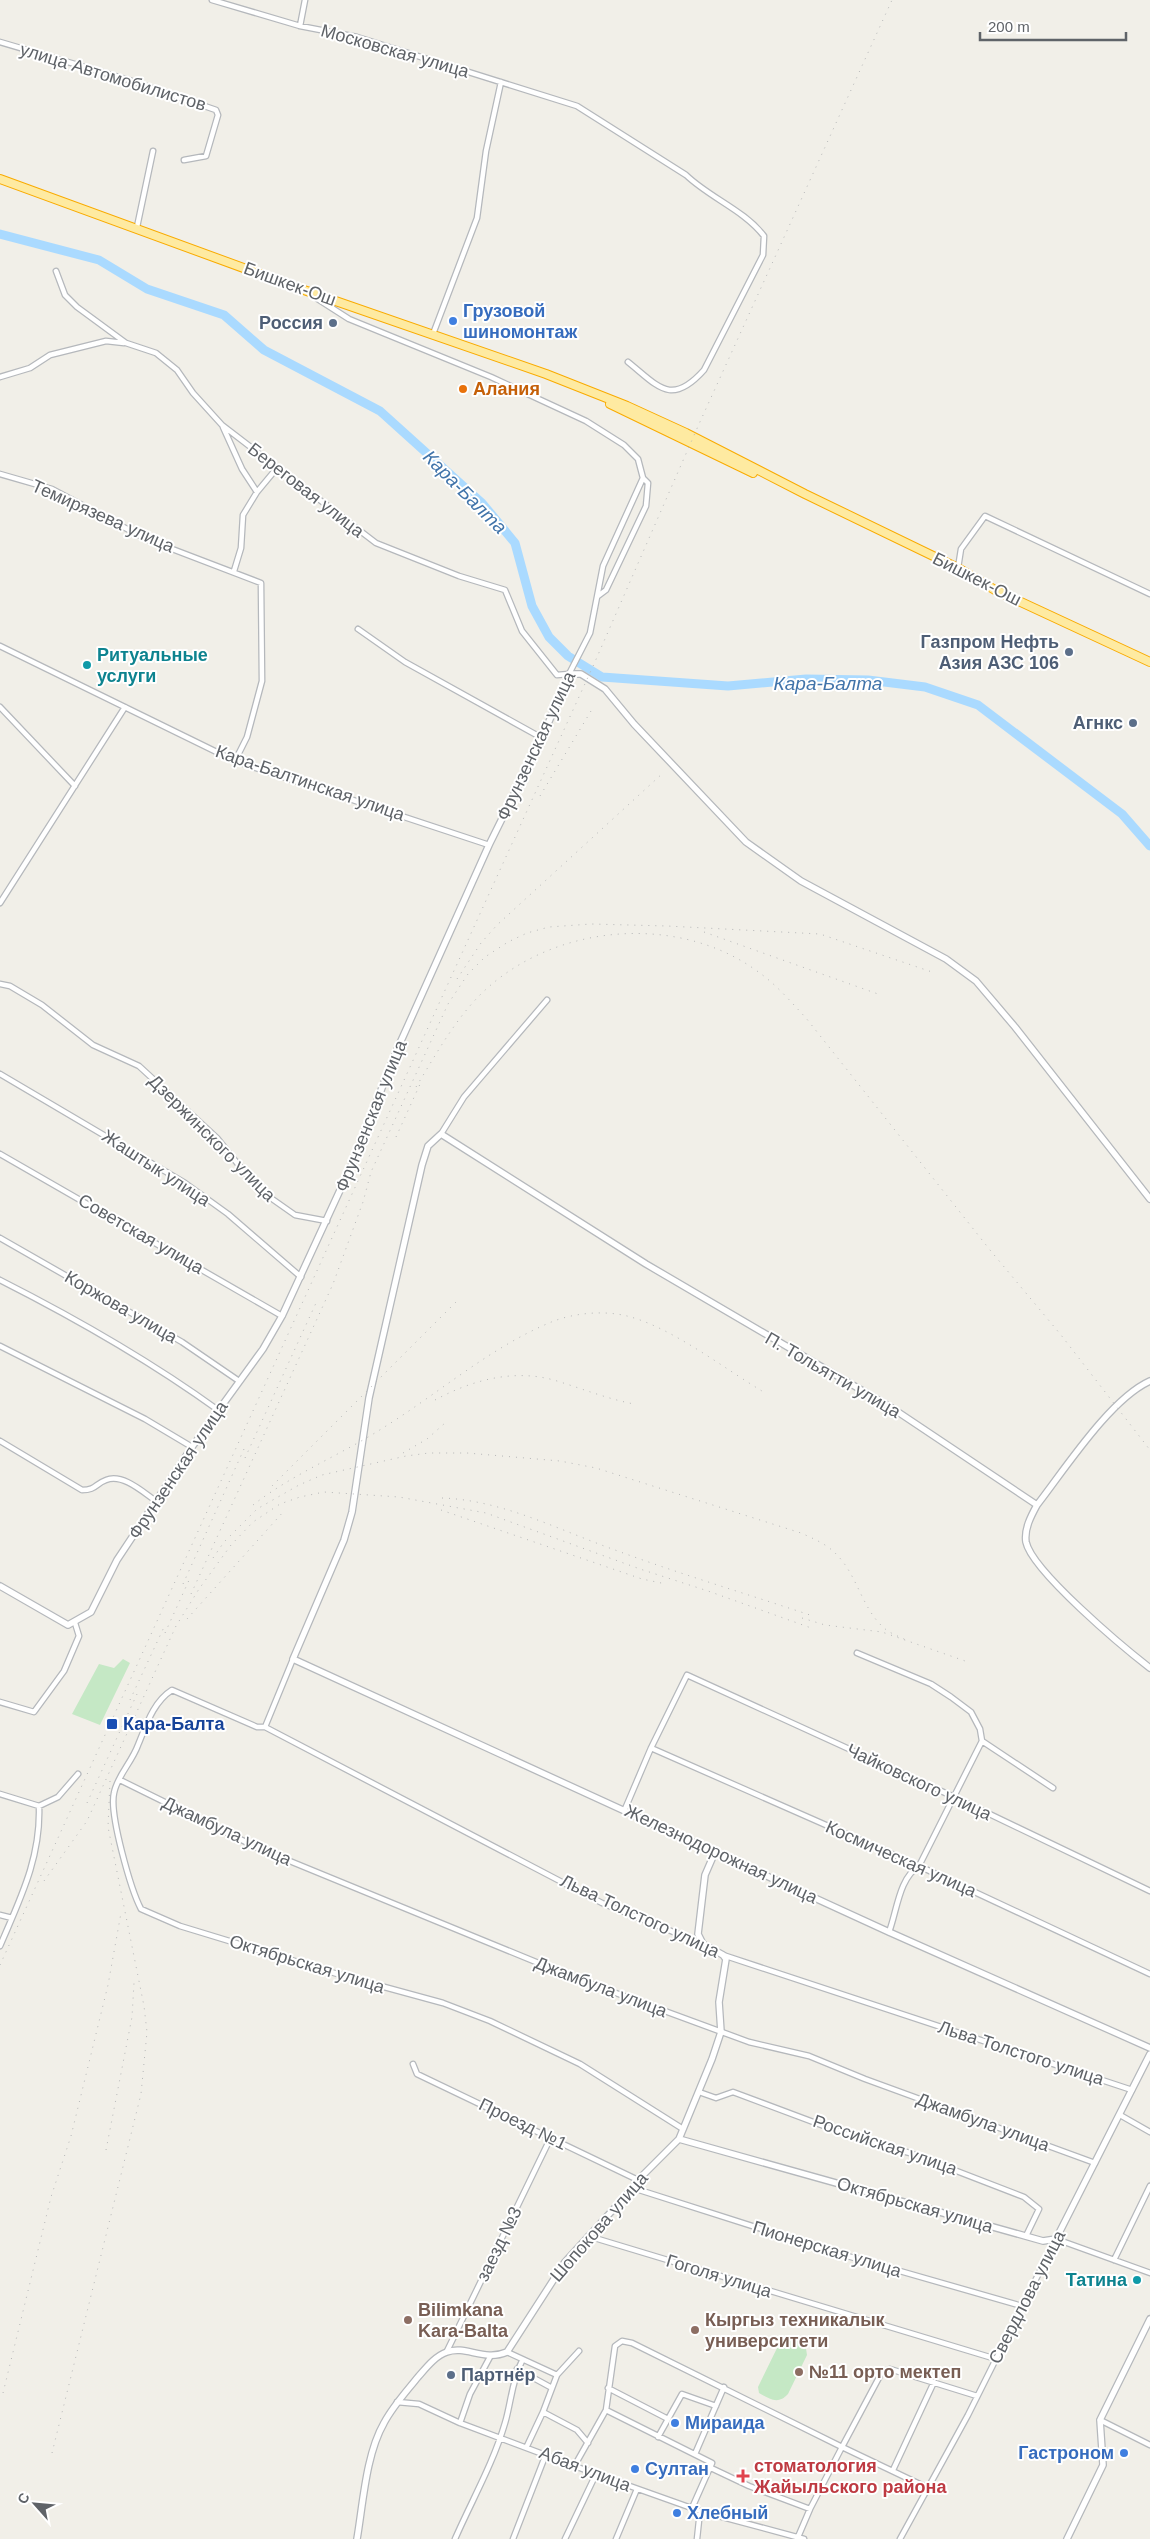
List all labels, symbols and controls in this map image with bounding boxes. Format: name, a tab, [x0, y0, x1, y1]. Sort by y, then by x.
scale bar	[980, 10, 1126, 42]
text: 200 m	[988, 18, 1030, 35]
street label: Московская улица	[319, 20, 472, 82]
street label: улица Автомобилистов	[17, 39, 209, 115]
street label: Бишкек-Ош	[241, 258, 339, 310]
place label: Грузовой шиномонтаж	[463, 301, 577, 342]
place label: Россия	[259, 313, 323, 333]
marker: Грузовой шиномонтаж	[447, 315, 459, 327]
marker: Россия	[327, 317, 339, 329]
place label: Алания	[473, 379, 540, 399]
marker: Алания	[457, 383, 469, 395]
street label: Береговая улица	[244, 439, 369, 542]
water label: Кара-Балта	[419, 446, 511, 538]
street label: Темирязева улица	[29, 476, 178, 557]
street label: Бишкек-Ош	[929, 548, 1025, 610]
place label: Газпром Нефть Азия АЗС 106	[921, 632, 1059, 673]
place label: Ритуальные услуги	[97, 645, 208, 686]
marker: Газпром Нефть Азия АЗС 106	[1063, 646, 1075, 658]
marker: Ритуальные услуги	[81, 659, 93, 671]
street label: Фрунзенская улица	[493, 667, 580, 824]
water label: Кара-Балта	[774, 673, 882, 694]
place label: Агнкс	[1073, 713, 1123, 733]
marker: Агнкс	[1127, 717, 1139, 729]
street label: Кара-Балтинская улица	[213, 741, 408, 825]
street label: Фрунзенская улица	[331, 1036, 411, 1195]
street label: Дзержинского улица	[145, 1071, 280, 1206]
street label: Жаштык улица	[98, 1126, 215, 1211]
street label: Советская улица	[75, 1190, 208, 1278]
street label: Коржова улица	[61, 1267, 182, 1348]
street label: П. Тольятти улица	[762, 1328, 905, 1422]
street label: Фрунзенская улица	[124, 1396, 232, 1543]
place label: Кара-Балта	[123, 1714, 225, 1734]
marker: Кара-Балта	[105, 1717, 119, 1731]
street label: Чайковского улица	[844, 1740, 995, 1825]
street label: Джамбула улица	[159, 1792, 296, 1870]
street label: Железнодорожная улица	[621, 1800, 821, 1908]
street label: Космическая улица	[823, 1817, 980, 1902]
street label: Льва Толстого улица	[557, 1870, 724, 1962]
street label: Октябрьская улица	[227, 1931, 388, 1997]
street label: Джамбула улица	[532, 1953, 671, 2022]
street label: Льва Толстого улица	[936, 2017, 1107, 2090]
street label: Джамбула улица	[914, 2089, 1053, 2156]
street label: Проезд №1	[476, 2094, 570, 2154]
street label: Российская улица	[810, 2111, 960, 2179]
street label: Шопокова улица	[546, 2168, 653, 2286]
street label: Октябрьская улица	[835, 2173, 996, 2237]
street label: заезд №3	[472, 2203, 526, 2285]
street label: Пионерская улица	[750, 2217, 905, 2281]
street label: Свердлова улица	[985, 2226, 1070, 2367]
street label: Гоголя улица	[664, 2250, 775, 2302]
place label: Татина	[1066, 2270, 1128, 2290]
marker: Татина	[1131, 2274, 1143, 2286]
place label: Bilimkana Kara-Balta	[418, 2300, 509, 2341]
place label: Кыргыз техникалык университети	[705, 2310, 886, 2351]
marker: Bilimkana Kara-Balta	[402, 2314, 414, 2326]
marker: Кыргыз техникалык университети	[689, 2324, 701, 2336]
place label: №11 орто мектеп	[809, 2362, 961, 2382]
place label: Партнёр	[461, 2365, 535, 2385]
marker: №11 орто мектеп	[793, 2366, 805, 2378]
marker: Партнёр	[445, 2369, 457, 2381]
place label: Мираида	[685, 2413, 766, 2433]
marker: Мираида	[669, 2417, 681, 2429]
street label: Абая улица	[537, 2442, 634, 2496]
place label: Гастроном	[1018, 2443, 1114, 2463]
marker: Гастроном	[1118, 2447, 1130, 2459]
place label: стоматология Жайыльского района	[753, 2456, 947, 2497]
place label: Султан	[645, 2459, 709, 2479]
marker: Султан	[629, 2463, 641, 2475]
marker: стоматология Жайыльского района	[736, 2469, 750, 2483]
north arrow	[10, 2479, 60, 2529]
text: С	[14, 2490, 33, 2506]
place label: Хлебный	[687, 2503, 768, 2523]
marker: Хлебный	[671, 2507, 683, 2519]

